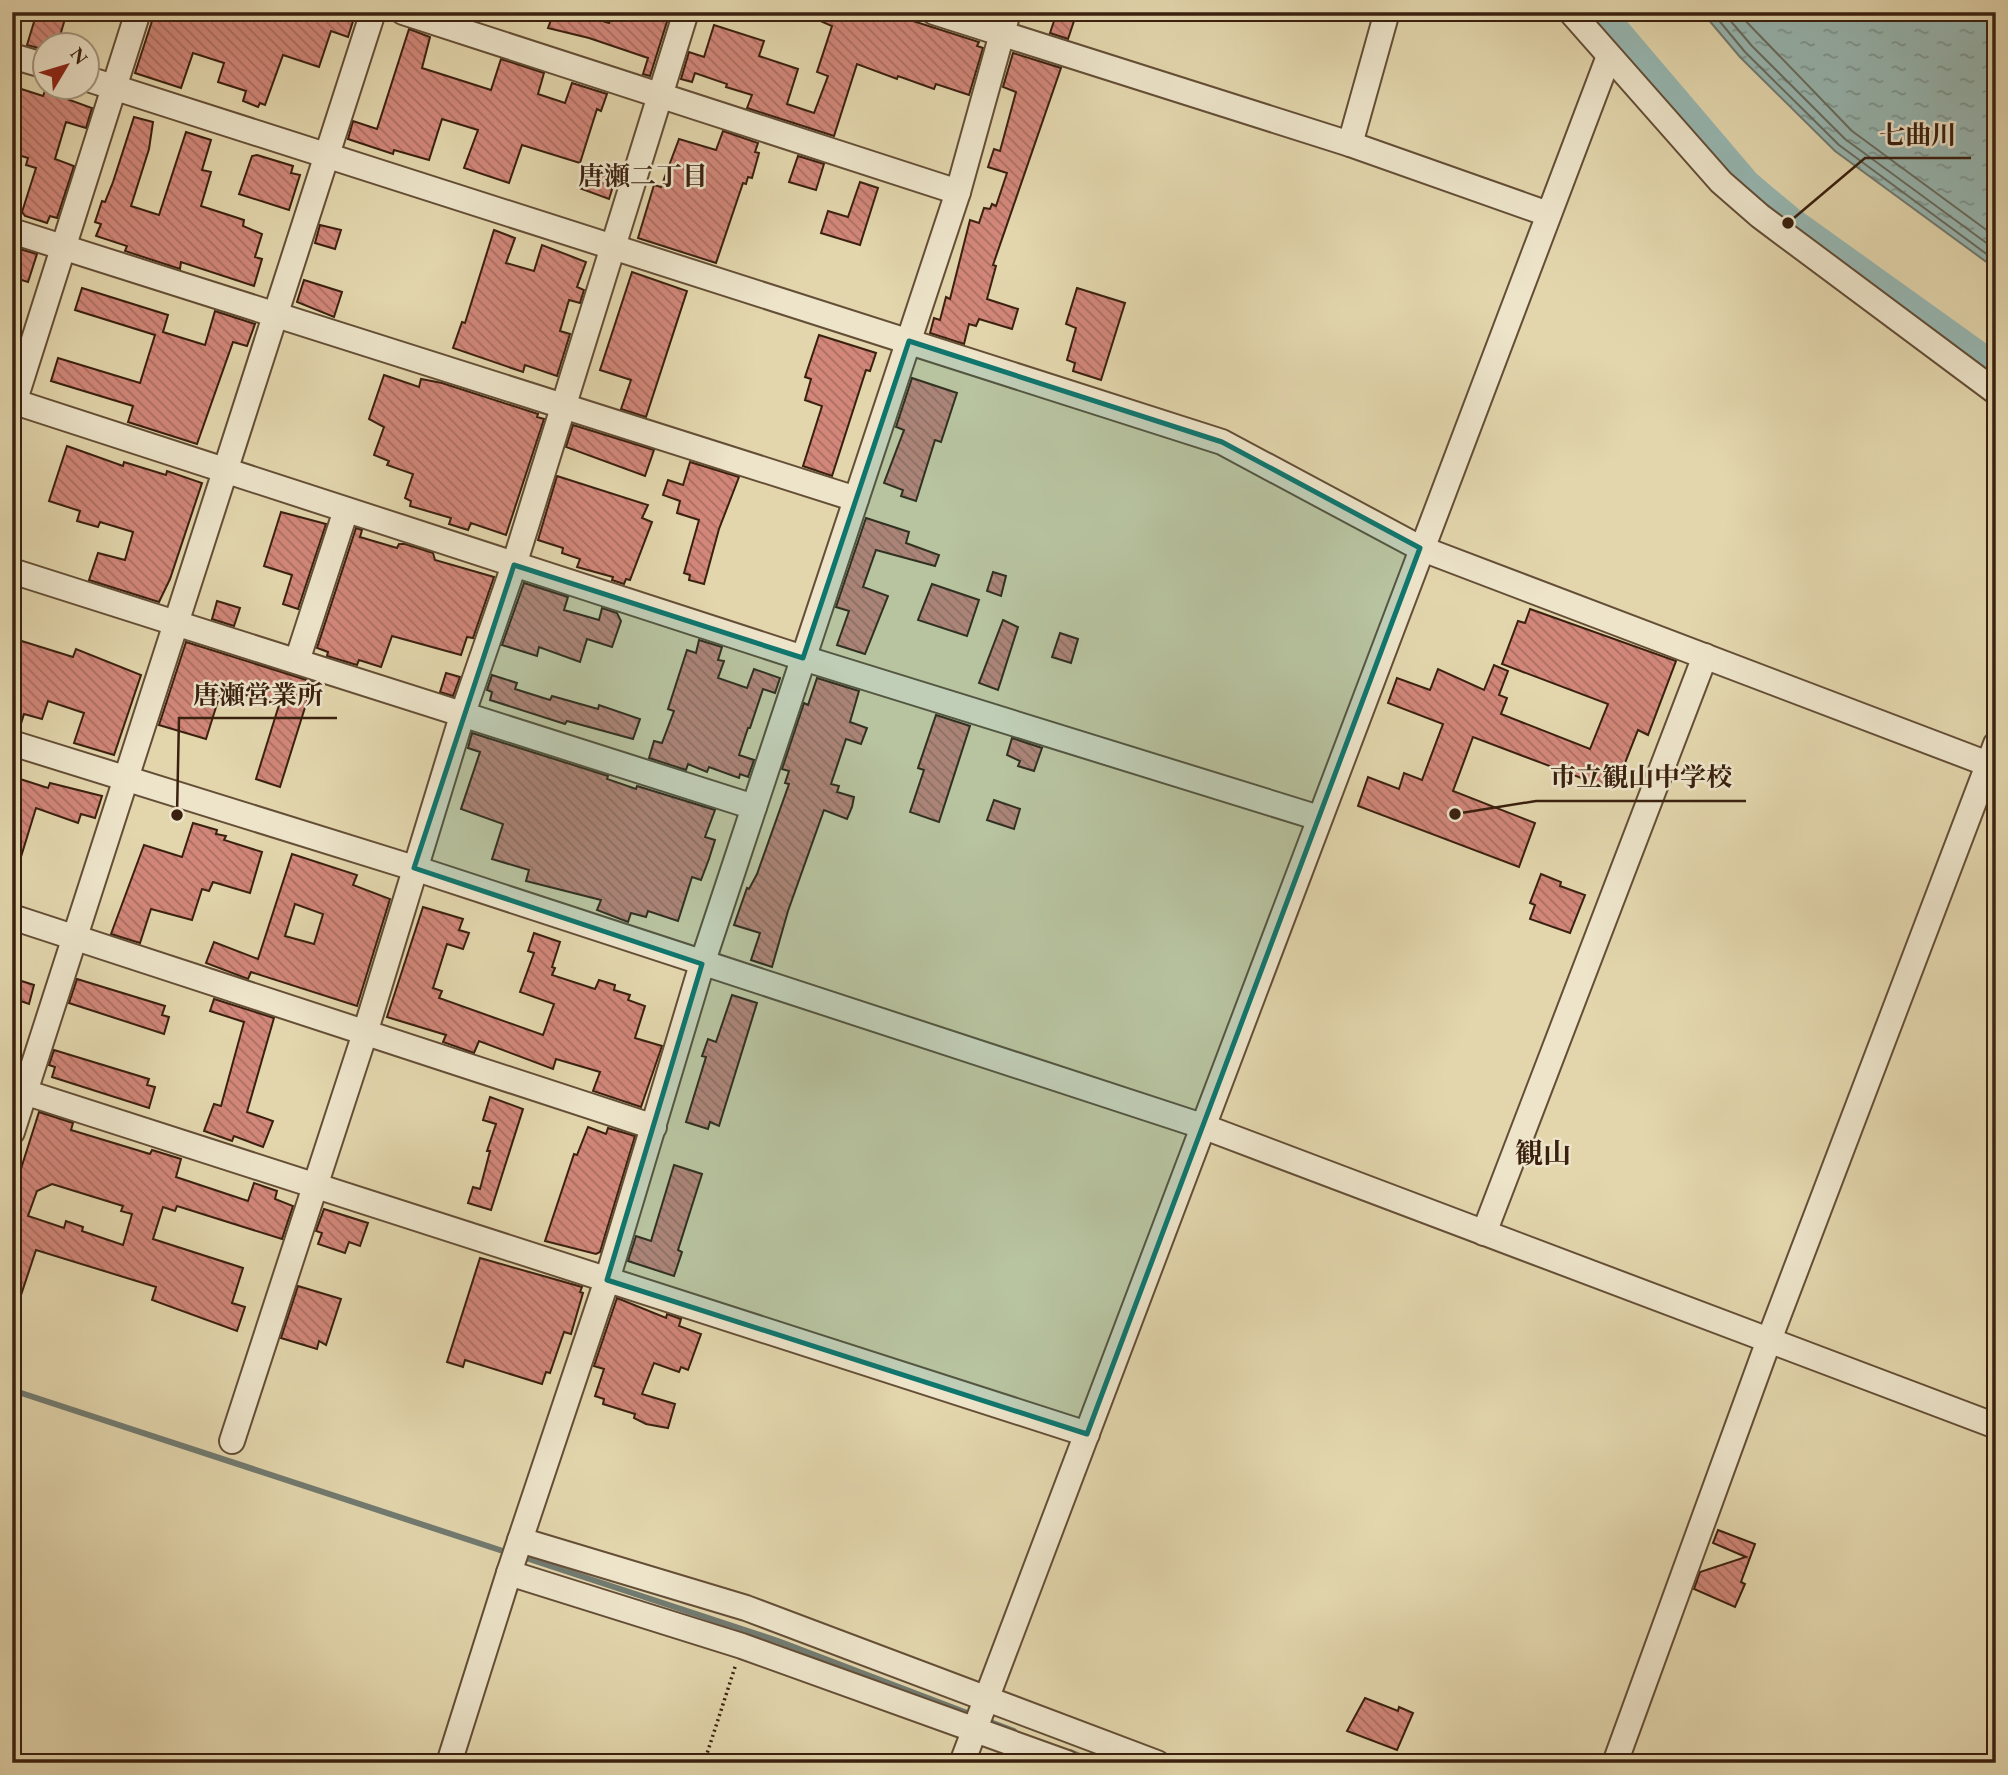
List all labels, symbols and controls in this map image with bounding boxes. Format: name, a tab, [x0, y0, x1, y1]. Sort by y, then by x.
north arrow	[32, 32, 102, 102]
text: N	[64, 42, 94, 70]
callout: 七曲川	[1865, 111, 1971, 158]
text: 七曲川	[1879, 118, 1957, 152]
district label: 唐瀬二丁目	[578, 159, 708, 193]
callout: 唐瀬営業所	[179, 671, 337, 718]
text: 唐瀬営業所	[193, 678, 323, 712]
callout: 市立観山中学校	[1536, 754, 1746, 801]
text: 市立観山中学校	[1550, 760, 1732, 794]
district label: 観山	[1515, 1135, 1571, 1171]

